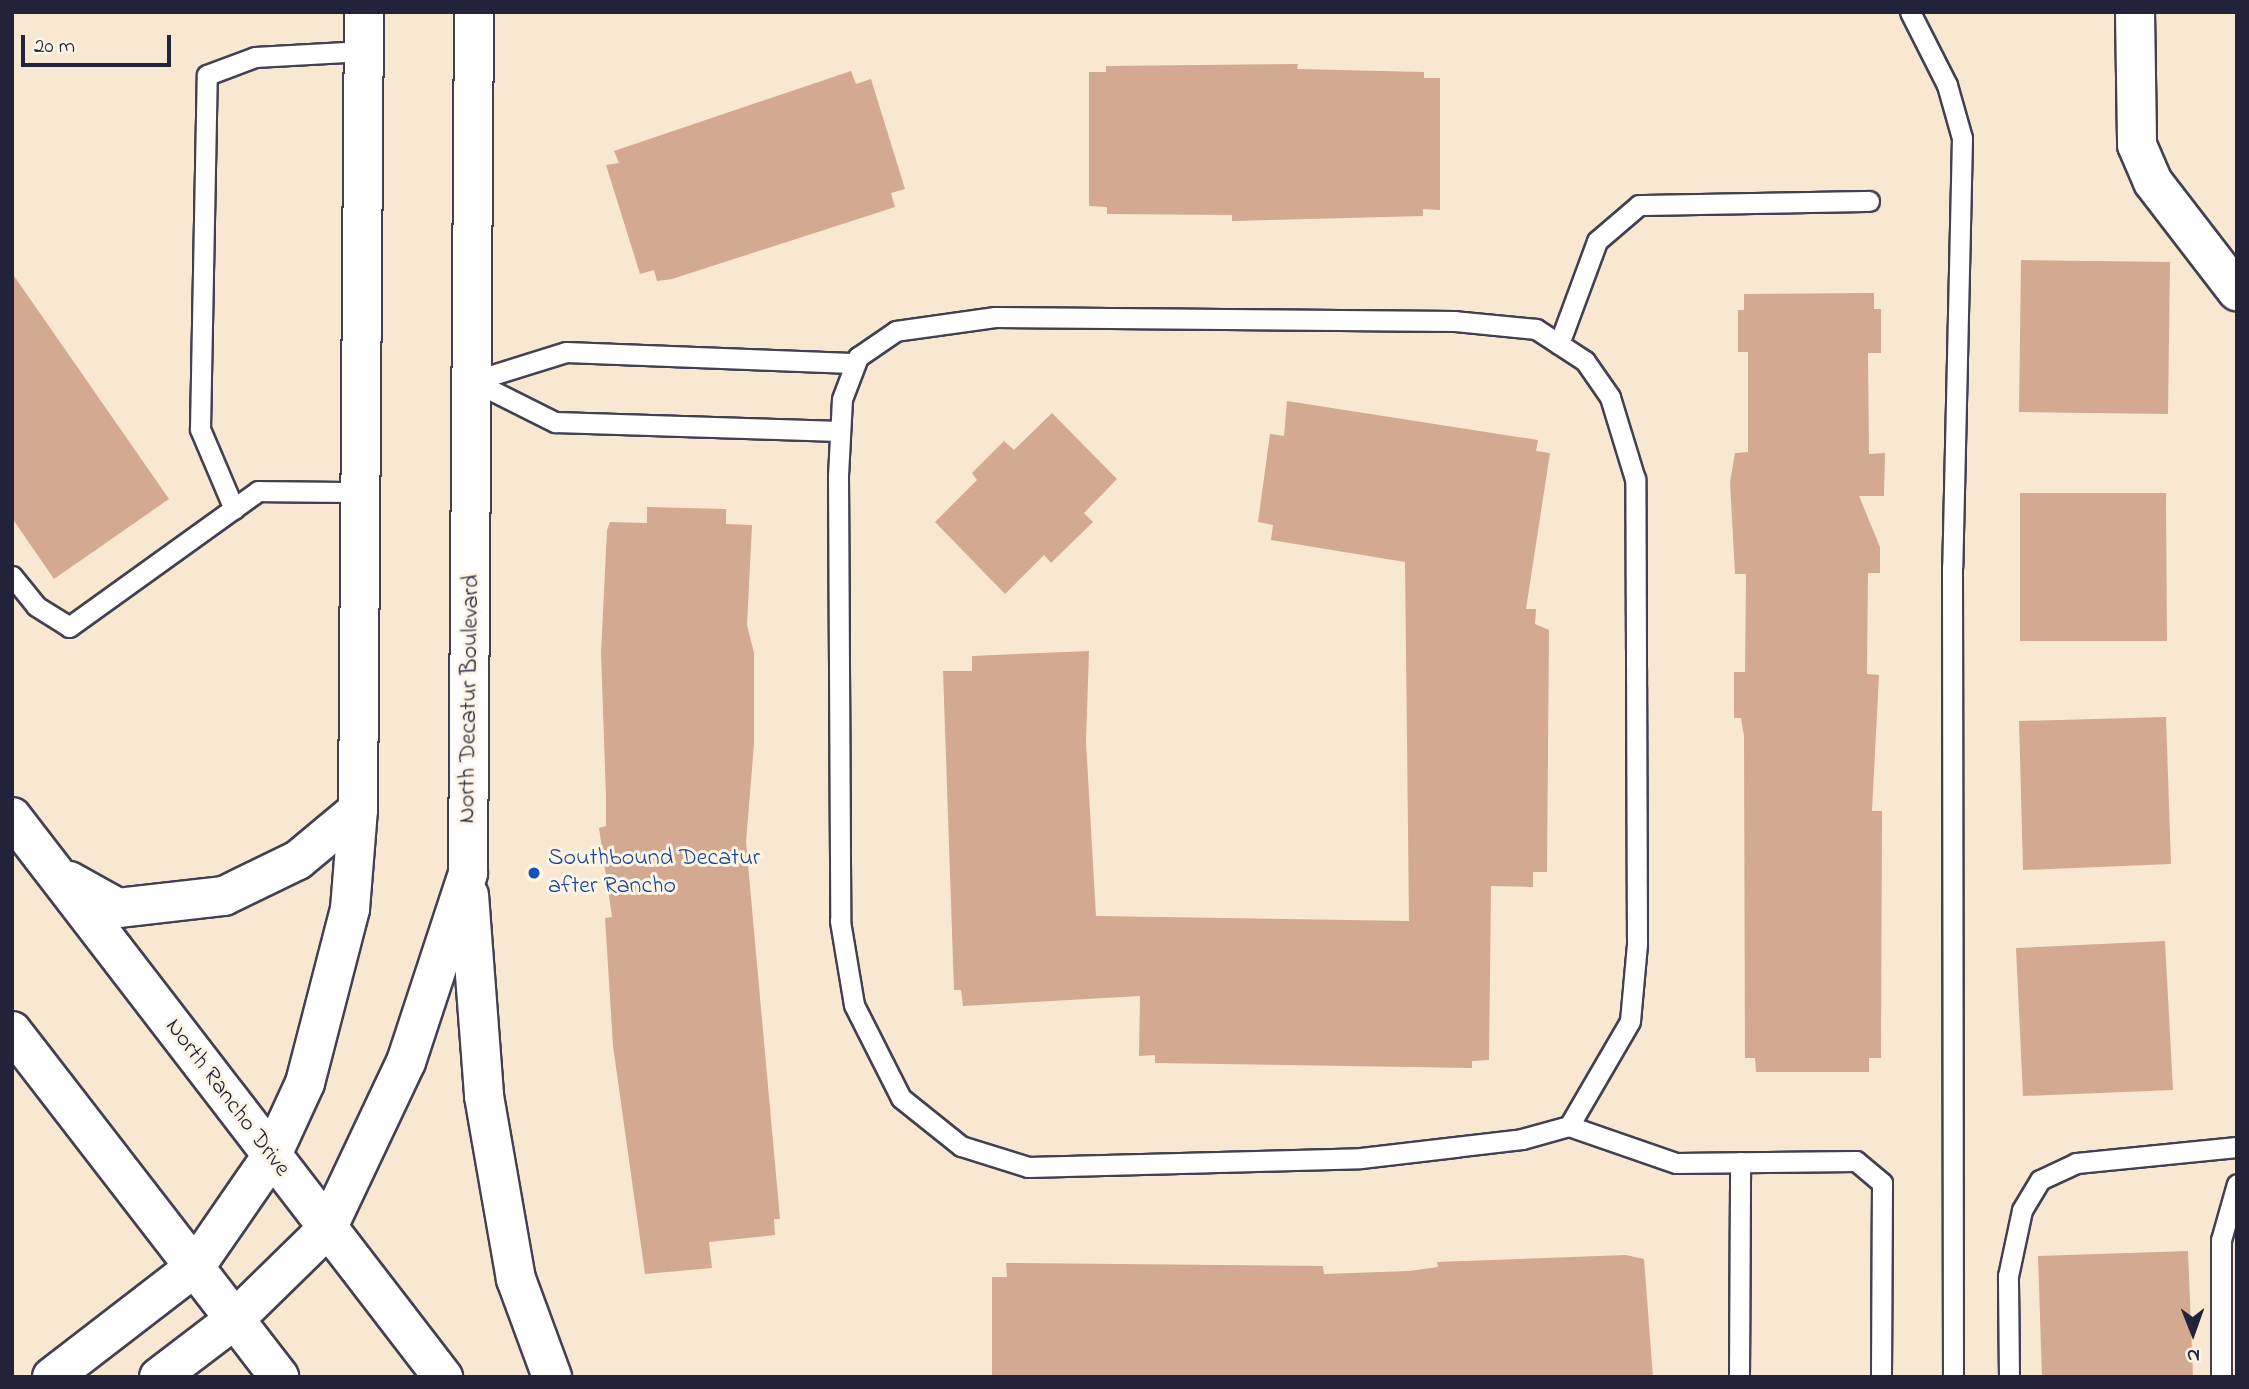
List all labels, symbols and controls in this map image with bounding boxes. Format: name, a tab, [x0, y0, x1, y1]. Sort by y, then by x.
scale bar	[24, 21, 175, 65]
text: 20 m	[34, 32, 75, 62]
street label: North Decatur Boulevard	[453, 574, 487, 824]
place label: Southbound Decatur after Rancho	[548, 845, 760, 901]
marker: Southbound Decatur after Rancho	[526, 865, 542, 881]
street label: North Rancho Drive	[158, 1013, 296, 1183]
north arrow	[2158, 1298, 2228, 1368]
text: N	[2187, 1341, 2200, 1368]

